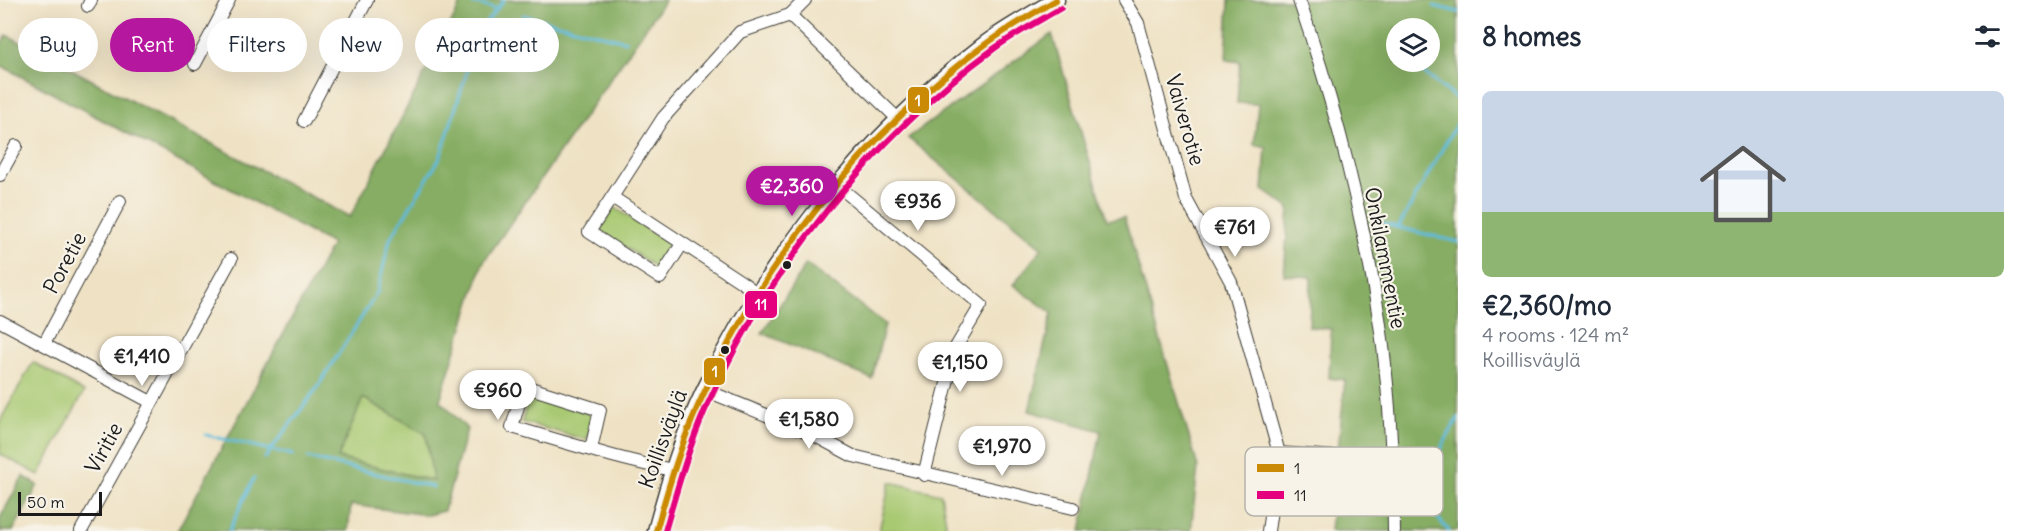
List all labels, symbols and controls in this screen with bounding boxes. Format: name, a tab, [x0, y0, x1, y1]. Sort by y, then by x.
chip: Buy	[18, 18, 98, 72]
chip: Rent	[110, 18, 195, 72]
chip: Filters	[207, 18, 307, 72]
chip: New	[319, 18, 403, 72]
chip: Apartment	[415, 18, 559, 72]
map controls	[1386, 18, 1440, 72]
button: layers	[1386, 18, 1440, 72]
text: 8 homes	[1482, 20, 1581, 53]
icon: filters	[1971, 20, 2004, 53]
street label: Vaiverotie	[1160, 71, 1211, 169]
line badge: 1	[907, 86, 930, 114]
text: 1	[915, 90, 921, 110]
icon: home	[1689, 130, 1797, 238]
pin: €2,360	[743, 166, 841, 217]
text: €2,360	[760, 173, 824, 198]
pin: €936	[882, 181, 954, 232]
street label: Onkilammentie	[1359, 185, 1412, 331]
text: €936	[894, 188, 942, 213]
pin: €761	[1199, 207, 1271, 258]
text: €761	[1214, 214, 1256, 239]
street label: Poretie	[37, 227, 92, 298]
unlabelled marker	[781, 259, 793, 271]
text: €2,360/mo	[1482, 289, 1612, 322]
line badge: 11	[744, 290, 778, 319]
text: 11	[755, 294, 767, 314]
text: 4 rooms · 124 m²	[1482, 322, 1629, 347]
pin: €1,410	[93, 336, 191, 387]
pin: €1,150	[911, 342, 1009, 393]
text: €1,410	[114, 343, 170, 368]
unlabelled marker	[719, 344, 731, 356]
text: Koillisväylä	[1482, 347, 1581, 372]
text: €1,150	[932, 349, 988, 374]
line badge: 1	[703, 357, 726, 386]
text: 1	[712, 361, 718, 381]
pin: €960	[462, 370, 534, 421]
text: €960	[473, 377, 523, 402]
street label: Koillisväylä	[632, 386, 693, 492]
pin: €1,580	[760, 399, 858, 450]
text: €1,580	[779, 406, 839, 431]
street label: Viritie	[79, 418, 129, 478]
pin: €1,970	[953, 426, 1051, 477]
text: €1,970	[972, 433, 1032, 458]
legend	[1245, 447, 1443, 516]
text: 1	[1294, 458, 1300, 478]
text: 11	[1294, 485, 1307, 505]
scale bar	[18, 489, 102, 516]
text: 50 m	[27, 492, 65, 512]

